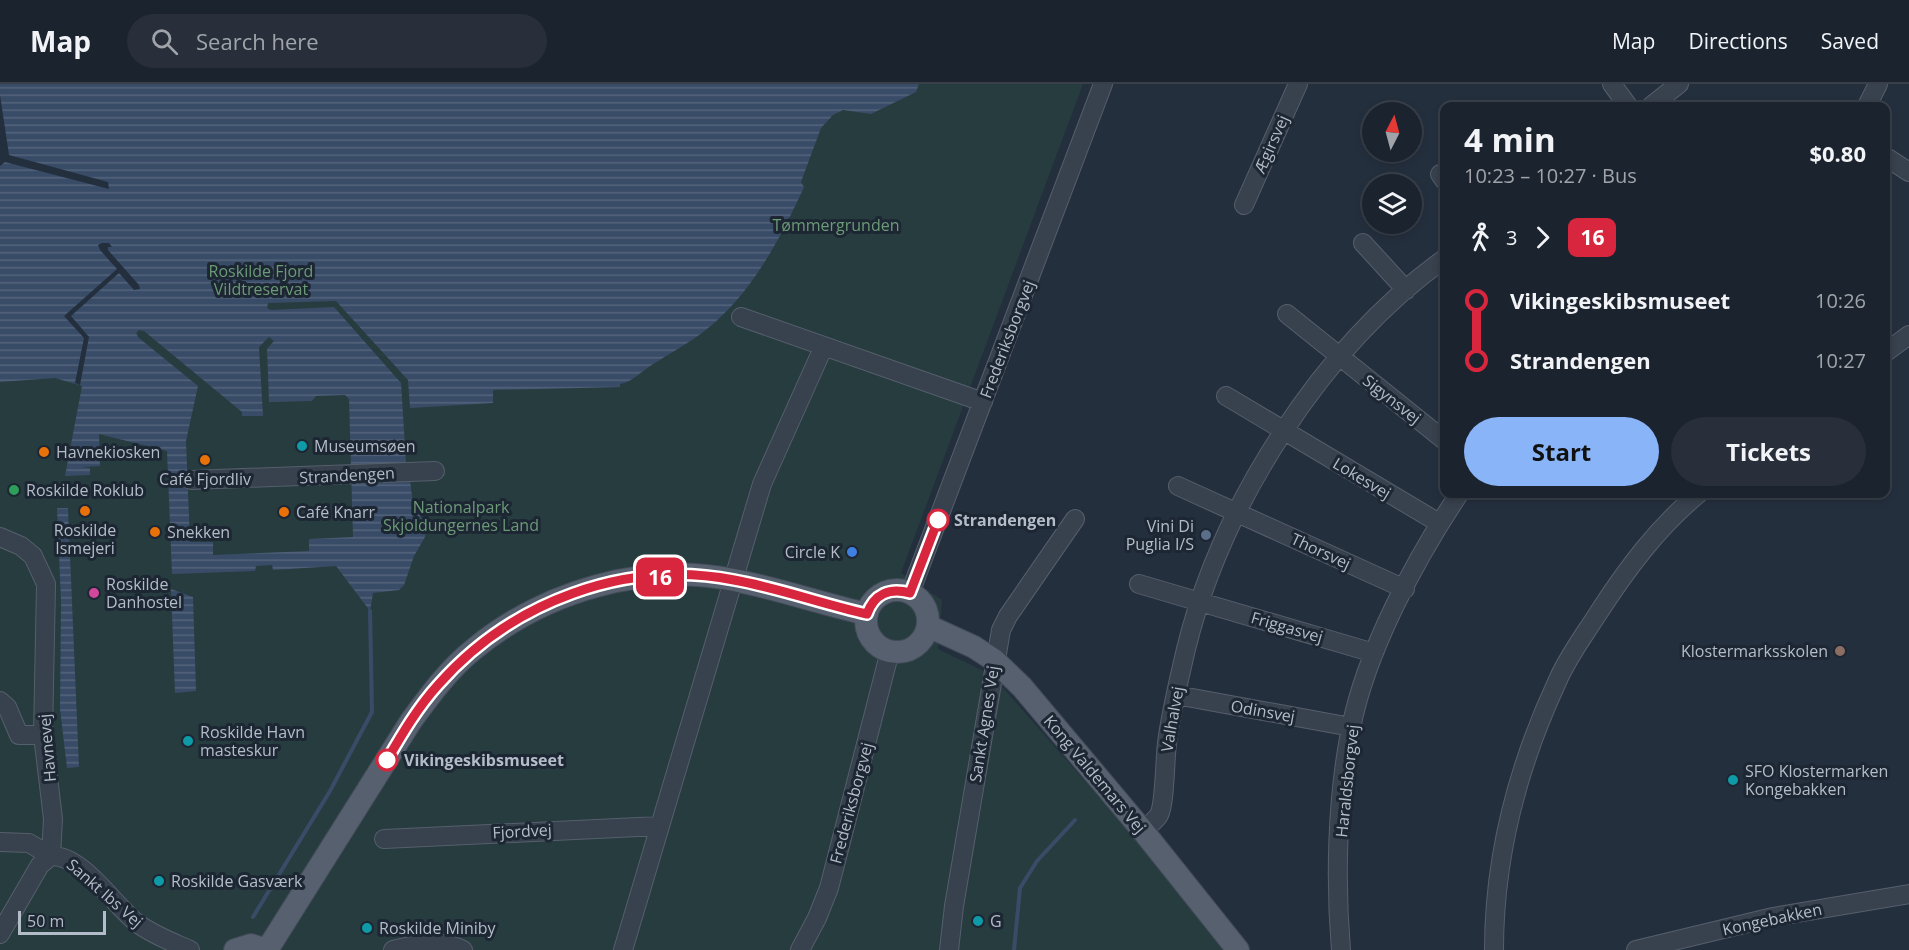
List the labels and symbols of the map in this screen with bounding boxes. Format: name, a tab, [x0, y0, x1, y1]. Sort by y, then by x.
north arrow	[1362, 102, 1422, 162]
street label: Ægirsvej	[1248, 111, 1294, 178]
park label: Tømmergrunden	[772, 214, 900, 236]
park label: Roskilde Fjord Vildtreservat	[209, 260, 313, 300]
street label: Frederiksborgvej	[974, 277, 1040, 401]
street label: Sigynsvej	[1358, 369, 1426, 429]
place label: Museumsøen	[314, 435, 415, 457]
marker: Museumsøen	[295, 439, 309, 453]
place label: Havnekiosken	[56, 441, 160, 463]
marker: Havnekiosken	[37, 445, 51, 459]
street label: Lokesvej	[1329, 452, 1395, 504]
marker: Café Fjordliv	[198, 453, 212, 467]
street label: Strandengen	[299, 462, 395, 488]
place label: Café Fjordliv	[159, 468, 251, 490]
place label: Roskilde Roklub	[26, 479, 144, 501]
marker: Roskilde Roklub	[7, 483, 21, 497]
park label: Nationalpark Skjoldungernes Land	[383, 496, 539, 536]
place label: Café Knarr	[296, 501, 376, 523]
marker: Roskilde Ismejeri	[78, 504, 92, 518]
marker: Café Knarr	[277, 505, 291, 519]
marker: Strandengen	[927, 509, 949, 531]
place label: Strandengen	[954, 509, 1056, 531]
place label: Vini Di Puglia I/S	[1126, 515, 1194, 555]
place label: Roskilde Ismejeri	[54, 519, 116, 559]
place label: Snekken	[167, 521, 230, 543]
marker: Snekken	[148, 525, 162, 539]
marker: Vini Di Puglia I/S	[1199, 528, 1213, 542]
street label: Thorsvej	[1288, 528, 1354, 574]
place label: Circle K	[785, 541, 840, 563]
marker: Circle K	[845, 545, 859, 559]
line badge: 16	[633, 558, 687, 596]
place label: Roskilde Danhostel	[106, 573, 182, 613]
marker: Roskilde Danhostel	[87, 586, 101, 600]
street label: Friggasvej	[1249, 606, 1325, 648]
place label: Klostermarksskolen	[1681, 640, 1828, 662]
marker: Klostermarksskolen	[1833, 644, 1847, 658]
street label: Sankt Agnes Vej	[964, 664, 1004, 784]
street label: Valhalvej	[1155, 684, 1189, 754]
street label: Odinsvej	[1229, 695, 1297, 727]
street label: Kong Valdemars Vej	[1039, 710, 1151, 838]
street label: Havnevej	[33, 713, 61, 783]
place label: Roskilde Havn masteskur	[200, 721, 305, 761]
street label: Haraldsborgvej	[1330, 724, 1364, 838]
marker: Roskilde Havn masteskur	[181, 734, 195, 748]
street label: Frederiksborgvej	[824, 740, 878, 866]
marker: Vikingeskibsmuseet	[376, 749, 398, 771]
place label: Vikingeskibsmuseet	[404, 749, 564, 771]
place label: SFO Klostermarken Kongebakken	[1745, 760, 1888, 800]
marker: SFO Klostermarken Kongebakken	[1726, 773, 1740, 787]
street label: Fjordvej	[492, 818, 552, 844]
street label: Sankt Ibs Vej	[62, 854, 148, 932]
place label: Roskilde Gasværk	[171, 870, 303, 892]
marker: Roskilde Gasværk	[152, 874, 166, 888]
street label: Kongebakken	[1720, 898, 1824, 940]
scale bar	[18, 908, 106, 936]
place label: G	[990, 910, 1002, 932]
marker: G	[971, 914, 985, 928]
place label: Roskilde Miniby	[379, 917, 497, 939]
marker: Roskilde Miniby	[360, 921, 374, 935]

